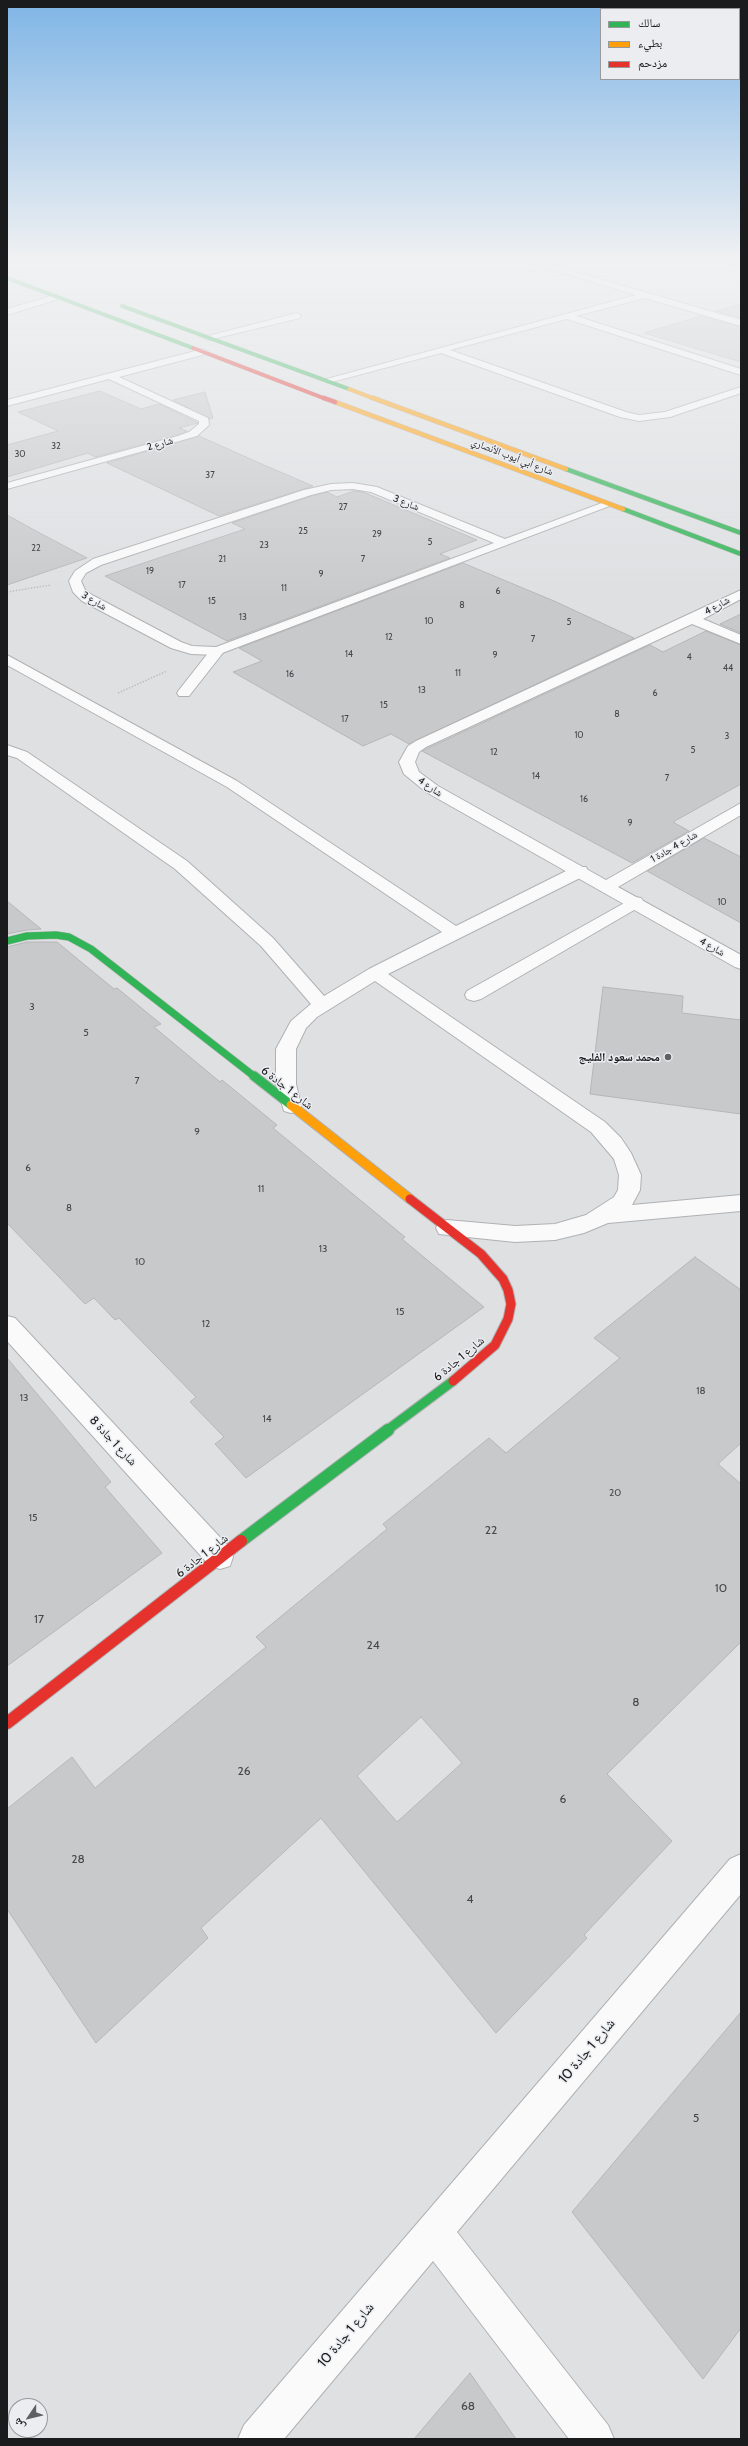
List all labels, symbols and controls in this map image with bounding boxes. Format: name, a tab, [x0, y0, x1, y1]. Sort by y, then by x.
legend	[600, 8, 740, 80]
text: سالك	[638, 15, 660, 30]
text: بطيء	[638, 35, 662, 50]
text: مزدحم	[638, 55, 667, 70]
street label: شارع 2	[146, 435, 174, 453]
street label: شارع أبي أيوب الأنصاري	[469, 436, 555, 478]
house number: 32	[51, 441, 61, 451]
house number: 30	[14, 449, 26, 459]
house number: 37	[205, 470, 215, 480]
street label: شارع 3	[391, 492, 421, 514]
house number: 27	[338, 502, 348, 512]
house number: 25	[298, 526, 308, 536]
house number: 29	[372, 529, 382, 539]
house number: 5	[428, 537, 432, 547]
house number: 23	[259, 540, 269, 550]
house number: 22	[31, 543, 41, 553]
house number: 21	[218, 554, 226, 564]
house number: 7	[361, 554, 365, 564]
house number: 19	[146, 566, 154, 576]
house number: 9	[318, 569, 324, 579]
house number: 17	[178, 580, 186, 590]
house number: 11	[281, 583, 287, 593]
house number: 6	[495, 586, 501, 596]
street label: شارع 3	[79, 589, 109, 613]
street label: شارع 4	[702, 594, 732, 618]
house number: 15	[208, 596, 216, 606]
house number: 8	[459, 600, 465, 610]
house number: 13	[239, 612, 247, 622]
house number: 10	[424, 616, 434, 626]
house number: 5	[567, 617, 571, 627]
house number: 12	[385, 632, 393, 642]
house number: 7	[531, 634, 535, 644]
house number: 14	[345, 649, 353, 659]
house number: 9	[492, 650, 498, 660]
house number: 4	[686, 652, 692, 662]
house number: 44	[723, 663, 733, 673]
house number: 11	[455, 668, 461, 678]
house number: 16	[286, 669, 294, 679]
house number: 13	[418, 685, 426, 695]
house number: 6	[652, 688, 658, 698]
house number: 15	[380, 700, 388, 710]
house number: 8	[614, 709, 620, 719]
house number: 17	[341, 714, 349, 724]
house number: 10	[574, 730, 584, 740]
house number: 3	[725, 731, 729, 741]
house number: 5	[691, 745, 695, 755]
house number: 12	[490, 747, 498, 757]
house number: 14	[532, 771, 540, 781]
house number: 7	[665, 773, 669, 783]
street label: شارع 4	[415, 774, 445, 800]
house number: 16	[580, 794, 588, 804]
house number: 9	[627, 818, 633, 828]
street label: شارع 4 جادة 1	[649, 829, 699, 865]
house number: 10	[717, 897, 727, 907]
street label: شارع 4	[697, 935, 727, 959]
house number: 3	[29, 1001, 35, 1013]
house number: 5	[83, 1027, 89, 1039]
place label: محمد سعود الفليج	[579, 1050, 660, 1064]
marker: محمد سعود الفليج	[663, 1052, 673, 1062]
street label: شارع 1 جادة 6	[258, 1063, 316, 1113]
house number: 7	[134, 1075, 140, 1087]
house number: 9	[194, 1126, 200, 1138]
house number: 6	[25, 1162, 31, 1174]
house number: 11	[258, 1183, 264, 1195]
house number: 8	[66, 1202, 72, 1214]
house number: 13	[319, 1243, 327, 1255]
house number: 10	[135, 1256, 145, 1268]
house number: 15	[396, 1306, 404, 1318]
house number: 12	[202, 1318, 210, 1330]
street label: شارع 1 جادة 6	[431, 1334, 487, 1384]
house number: 18	[696, 1385, 706, 1397]
house number: 13	[20, 1392, 28, 1404]
street label: شارع 1 جادة 8	[86, 1413, 140, 1469]
house number: 14	[262, 1413, 272, 1425]
house number: 20	[609, 1487, 621, 1499]
house number: 15	[29, 1512, 37, 1524]
house number: 22	[485, 1523, 497, 1537]
street label: شارع 1 جادة 6	[173, 1531, 231, 1581]
house number: 10	[715, 1581, 727, 1595]
house number: 17	[34, 1612, 44, 1626]
house number: 24	[366, 1638, 380, 1652]
house number: 8	[632, 1695, 640, 1709]
house number: 26	[237, 1764, 251, 1778]
house number: 6	[560, 1792, 566, 1806]
house number: 28	[71, 1852, 85, 1866]
house number: 4	[467, 1892, 473, 1906]
street label: شارع 1 جادة 10	[555, 2015, 619, 2087]
house number: 5	[693, 2111, 699, 2125]
street label: شارع 1 جادة 10	[314, 2299, 378, 2371]
north arrow	[8, 2398, 48, 2438]
house number: 68	[461, 2399, 475, 2413]
text: ش	[10, 2416, 28, 2433]

